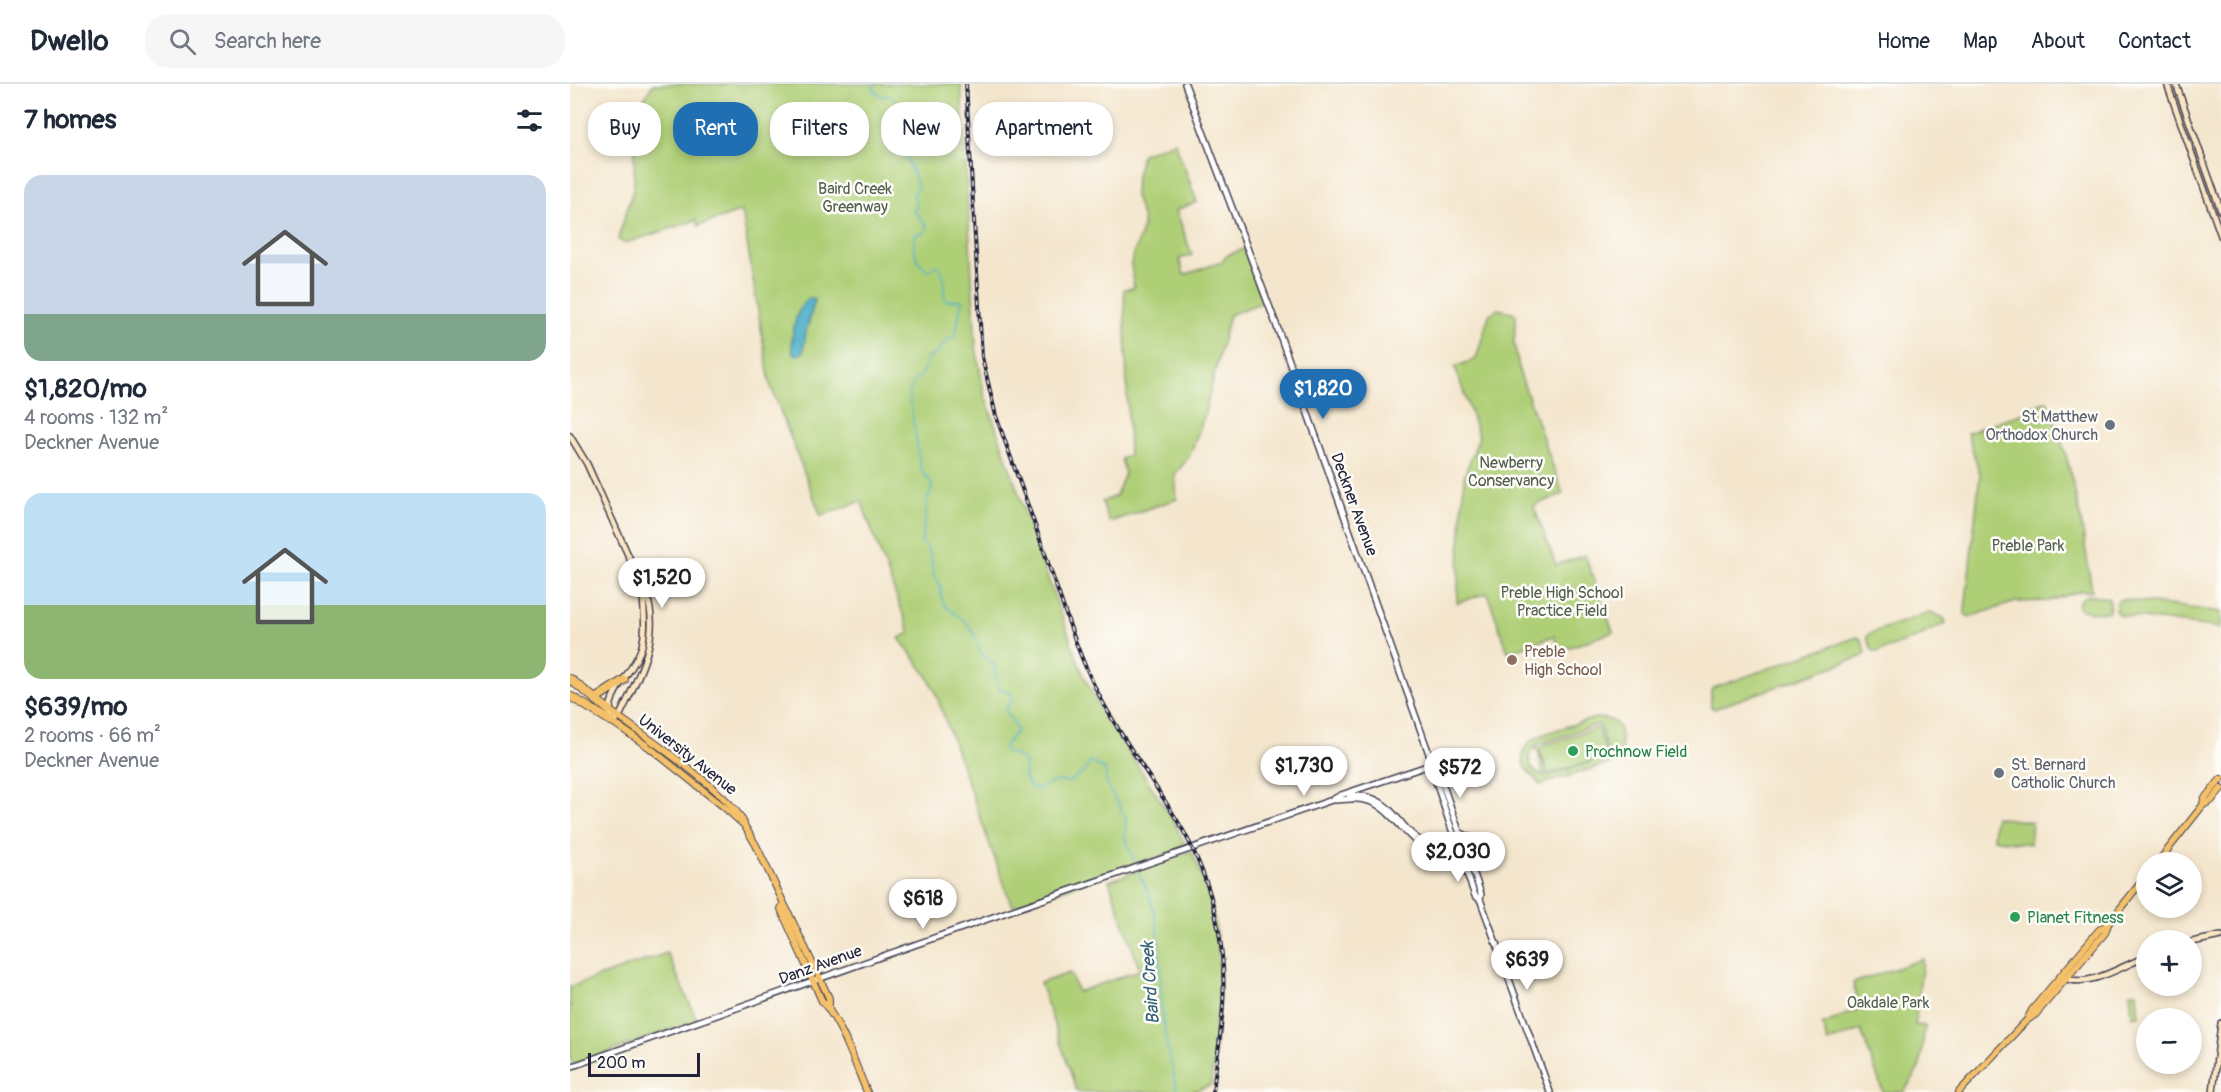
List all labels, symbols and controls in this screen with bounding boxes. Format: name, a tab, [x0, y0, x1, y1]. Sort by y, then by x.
search box	[145, 14, 565, 68]
text: Dwello	[30, 24, 109, 59]
icon: search	[166, 25, 199, 58]
text: Search here	[214, 27, 321, 55]
text: Home	[1877, 28, 1930, 55]
text: Map	[1963, 28, 1998, 55]
text: About	[2031, 28, 2085, 55]
text: Contact	[2118, 28, 2191, 55]
chip: Buy	[588, 102, 661, 156]
chip: Rent	[673, 102, 758, 156]
chip: Filters	[770, 102, 869, 156]
chip: New	[881, 102, 961, 156]
chip: Apartment	[973, 102, 1113, 156]
text: 7 homes	[24, 104, 116, 136]
icon: filters	[513, 104, 546, 137]
park label: Baird Creek Greenway	[818, 179, 892, 217]
icon: home	[231, 214, 339, 322]
pin: $1,820	[1274, 369, 1372, 420]
text: $1,820/mo	[24, 373, 147, 405]
text: $1,820	[1294, 376, 1352, 401]
text: 4 rooms · 132 m²	[24, 405, 168, 430]
place label: St Matthew Orthodox Church	[1985, 407, 2098, 445]
marker: St Matthew Orthodox Church	[2103, 418, 2117, 432]
text: Deckner Avenue	[24, 430, 159, 455]
street label: Deckner Avenue	[1326, 450, 1382, 559]
park label: Newberry Conservancy	[1468, 453, 1554, 491]
icon: home	[231, 532, 339, 640]
park label: Preble Park	[1992, 536, 2065, 556]
pin: $1,520	[613, 558, 711, 609]
text: $1,520	[632, 565, 692, 590]
park label: Preble High School Practice Field	[1501, 583, 1623, 621]
place label: Preble High School	[1524, 642, 1602, 680]
marker: Preble High School	[1505, 653, 1519, 667]
text: $639/mo	[24, 691, 128, 723]
street label: University Avenue	[634, 710, 741, 800]
text: 2 rooms · 66 m²	[24, 723, 161, 748]
place label: Prochnow Field	[1585, 742, 1687, 762]
marker: Prochnow Field	[1566, 744, 1580, 758]
pin: $1,730	[1255, 746, 1353, 797]
text: Deckner Avenue	[24, 748, 159, 773]
pin: $572	[1424, 748, 1496, 799]
text: $1,730	[1274, 753, 1334, 778]
text: $572	[1438, 755, 1482, 780]
place label: St. Bernard Catholic Church	[2011, 755, 2115, 793]
marker: St. Bernard Catholic Church	[1992, 766, 2006, 780]
pin: $2,030	[1409, 832, 1507, 883]
text: $2,030	[1425, 839, 1491, 864]
map controls	[2136, 852, 2202, 1074]
button: layers	[2136, 852, 2202, 918]
pin: $618	[887, 879, 959, 930]
text: $618	[903, 886, 943, 911]
place label: Planet Fitness	[2027, 908, 2124, 928]
marker: Planet Fitness	[2008, 910, 2022, 924]
button: +	[2136, 930, 2202, 996]
water label: Baird Creek	[1136, 939, 1165, 1025]
pin: $639	[1491, 940, 1563, 991]
street label: Danz Avenue	[776, 941, 865, 989]
text: $639	[1505, 947, 1549, 972]
park label: Oakdale Park	[1847, 993, 1930, 1013]
button: −	[2136, 1008, 2202, 1074]
scale bar	[588, 1050, 700, 1078]
text: 200 m	[597, 1053, 645, 1073]

